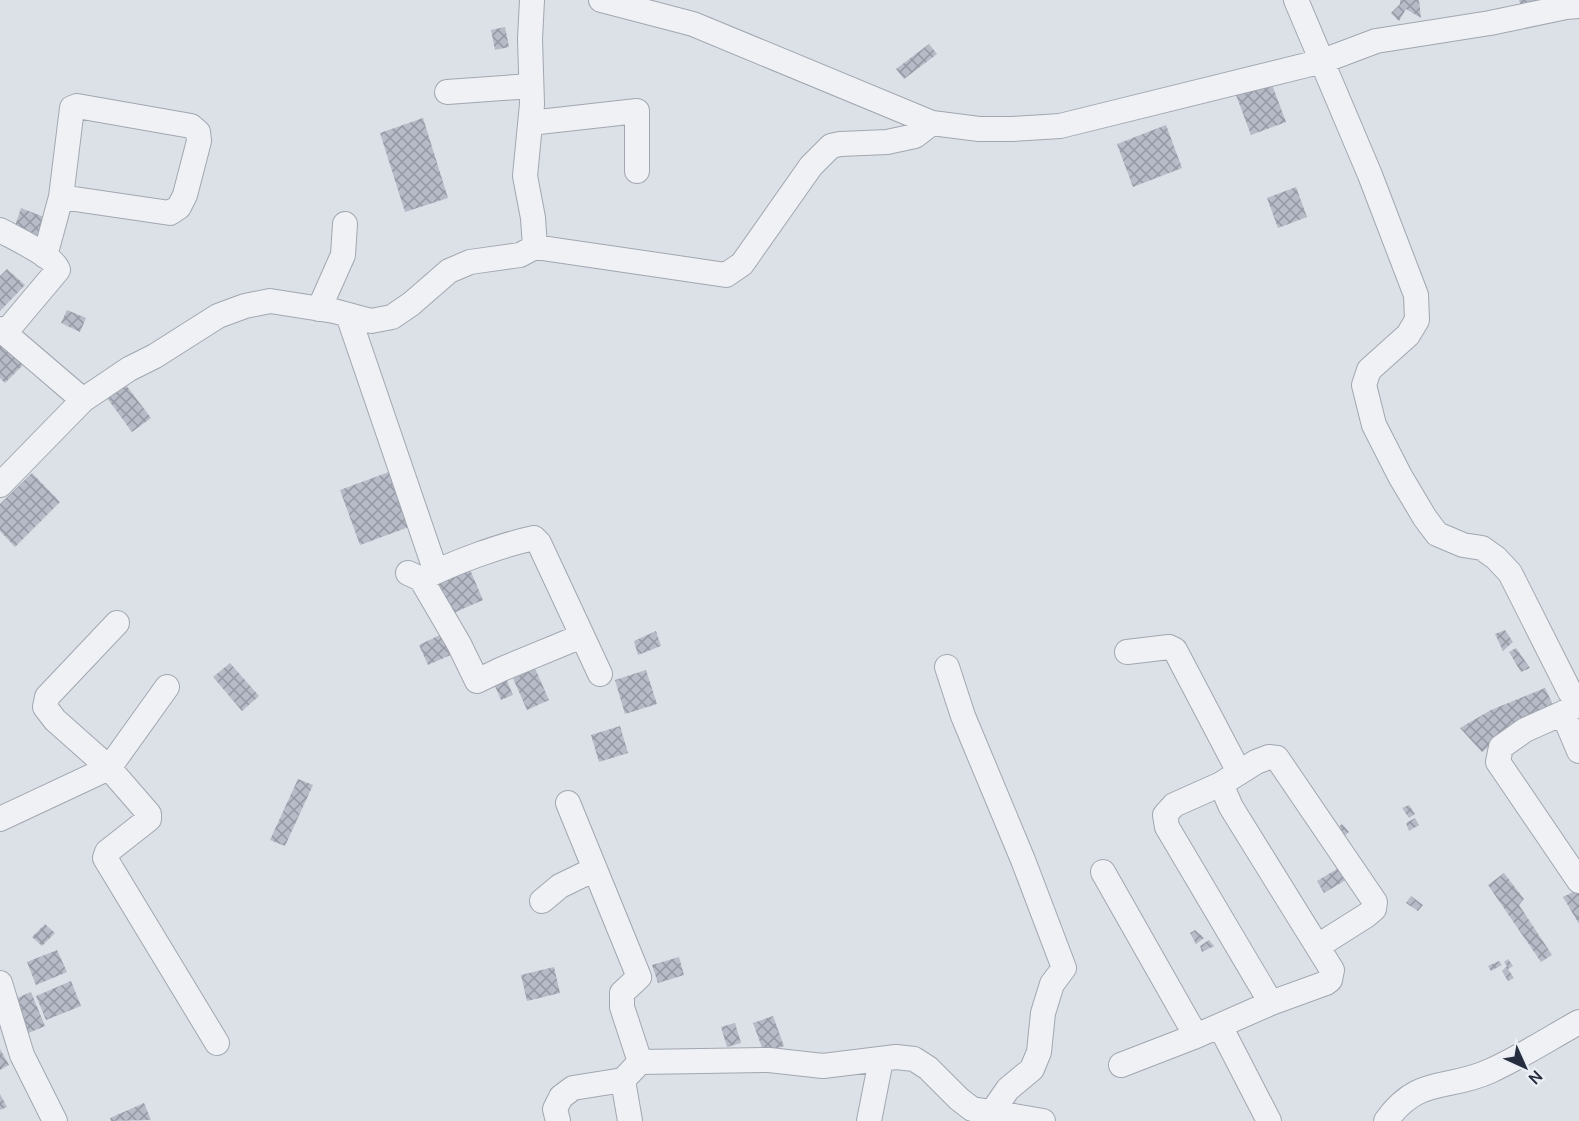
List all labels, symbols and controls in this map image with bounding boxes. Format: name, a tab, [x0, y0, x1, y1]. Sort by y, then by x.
north arrow	[1495, 1037, 1555, 1097]
text: N	[1524, 1066, 1547, 1089]

